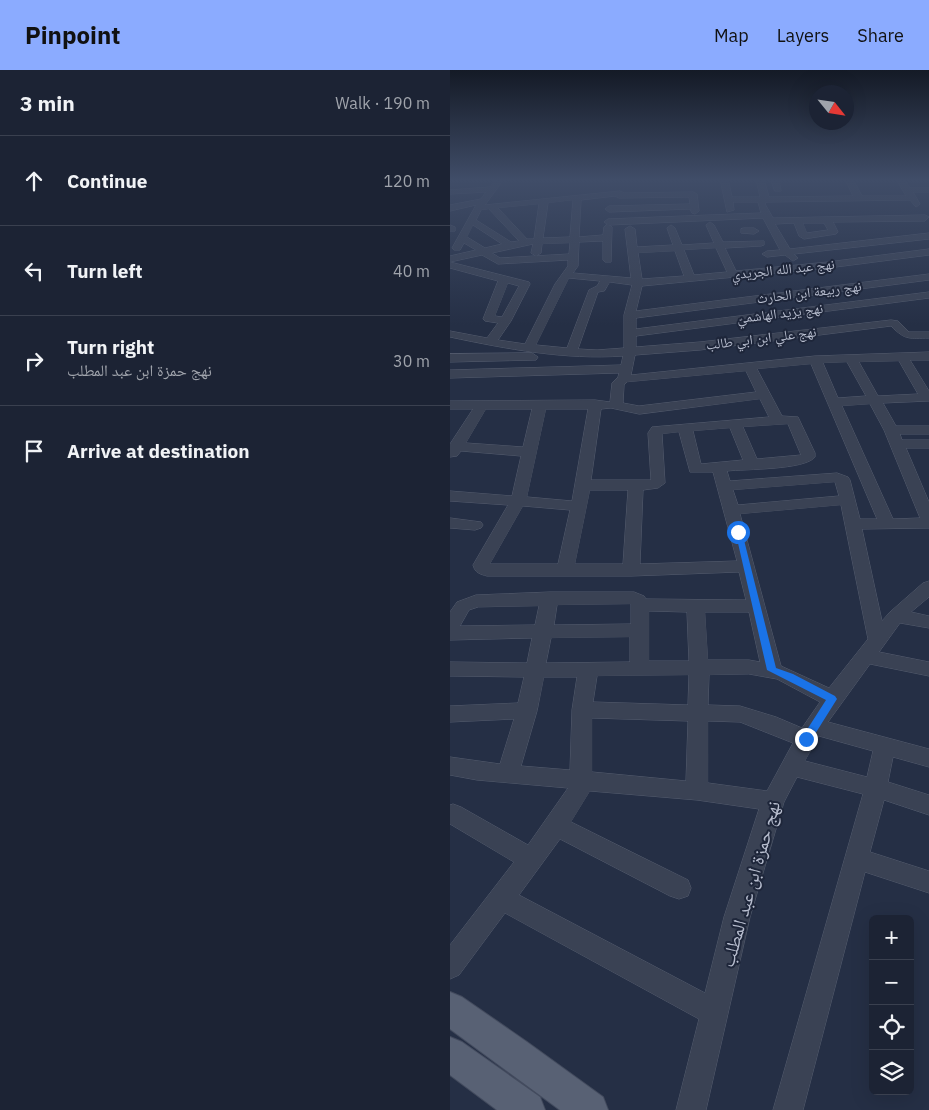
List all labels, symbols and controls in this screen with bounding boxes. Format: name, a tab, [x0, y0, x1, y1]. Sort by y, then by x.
text: Pinpoint	[25, 19, 120, 51]
text: Map	[714, 24, 749, 47]
text: Layers	[777, 24, 829, 47]
text: Share	[857, 24, 904, 47]
north arrow	[809, 85, 854, 130]
text: 3 min	[20, 89, 75, 117]
text: Walk · 190 m	[335, 93, 430, 113]
icon: ahead	[20, 167, 48, 195]
text: Continue	[67, 169, 147, 193]
text: 120 m	[383, 171, 430, 191]
street label: نهج عبد الله الجريدي	[731, 255, 836, 286]
icon: left	[20, 257, 48, 285]
text: Turn left	[67, 259, 143, 283]
text: 40 m	[393, 261, 430, 281]
street label: نهج ربيعة ابن الحارث	[755, 277, 863, 308]
street label: نهج يزيد الهاشميّ	[736, 299, 825, 330]
street label: نهج علي ابن ابي طالب	[705, 322, 818, 356]
text: Turn right	[67, 335, 154, 359]
icon: right	[20, 347, 48, 375]
text: 30 m	[393, 351, 430, 371]
text: نهج حمزة ابن عبد المطلب	[67, 360, 212, 380]
icon: arrive	[20, 437, 48, 465]
text: Arrive at destination	[67, 439, 250, 463]
route start	[727, 521, 750, 544]
route end	[795, 728, 818, 751]
street label: نهج حمزة ابن عبد المطلب	[715, 798, 786, 970]
map controls	[869, 915, 914, 1095]
button: +	[869, 915, 914, 960]
button: −	[869, 960, 914, 1005]
button: locate	[869, 1005, 914, 1050]
button: layers	[869, 1050, 914, 1095]

